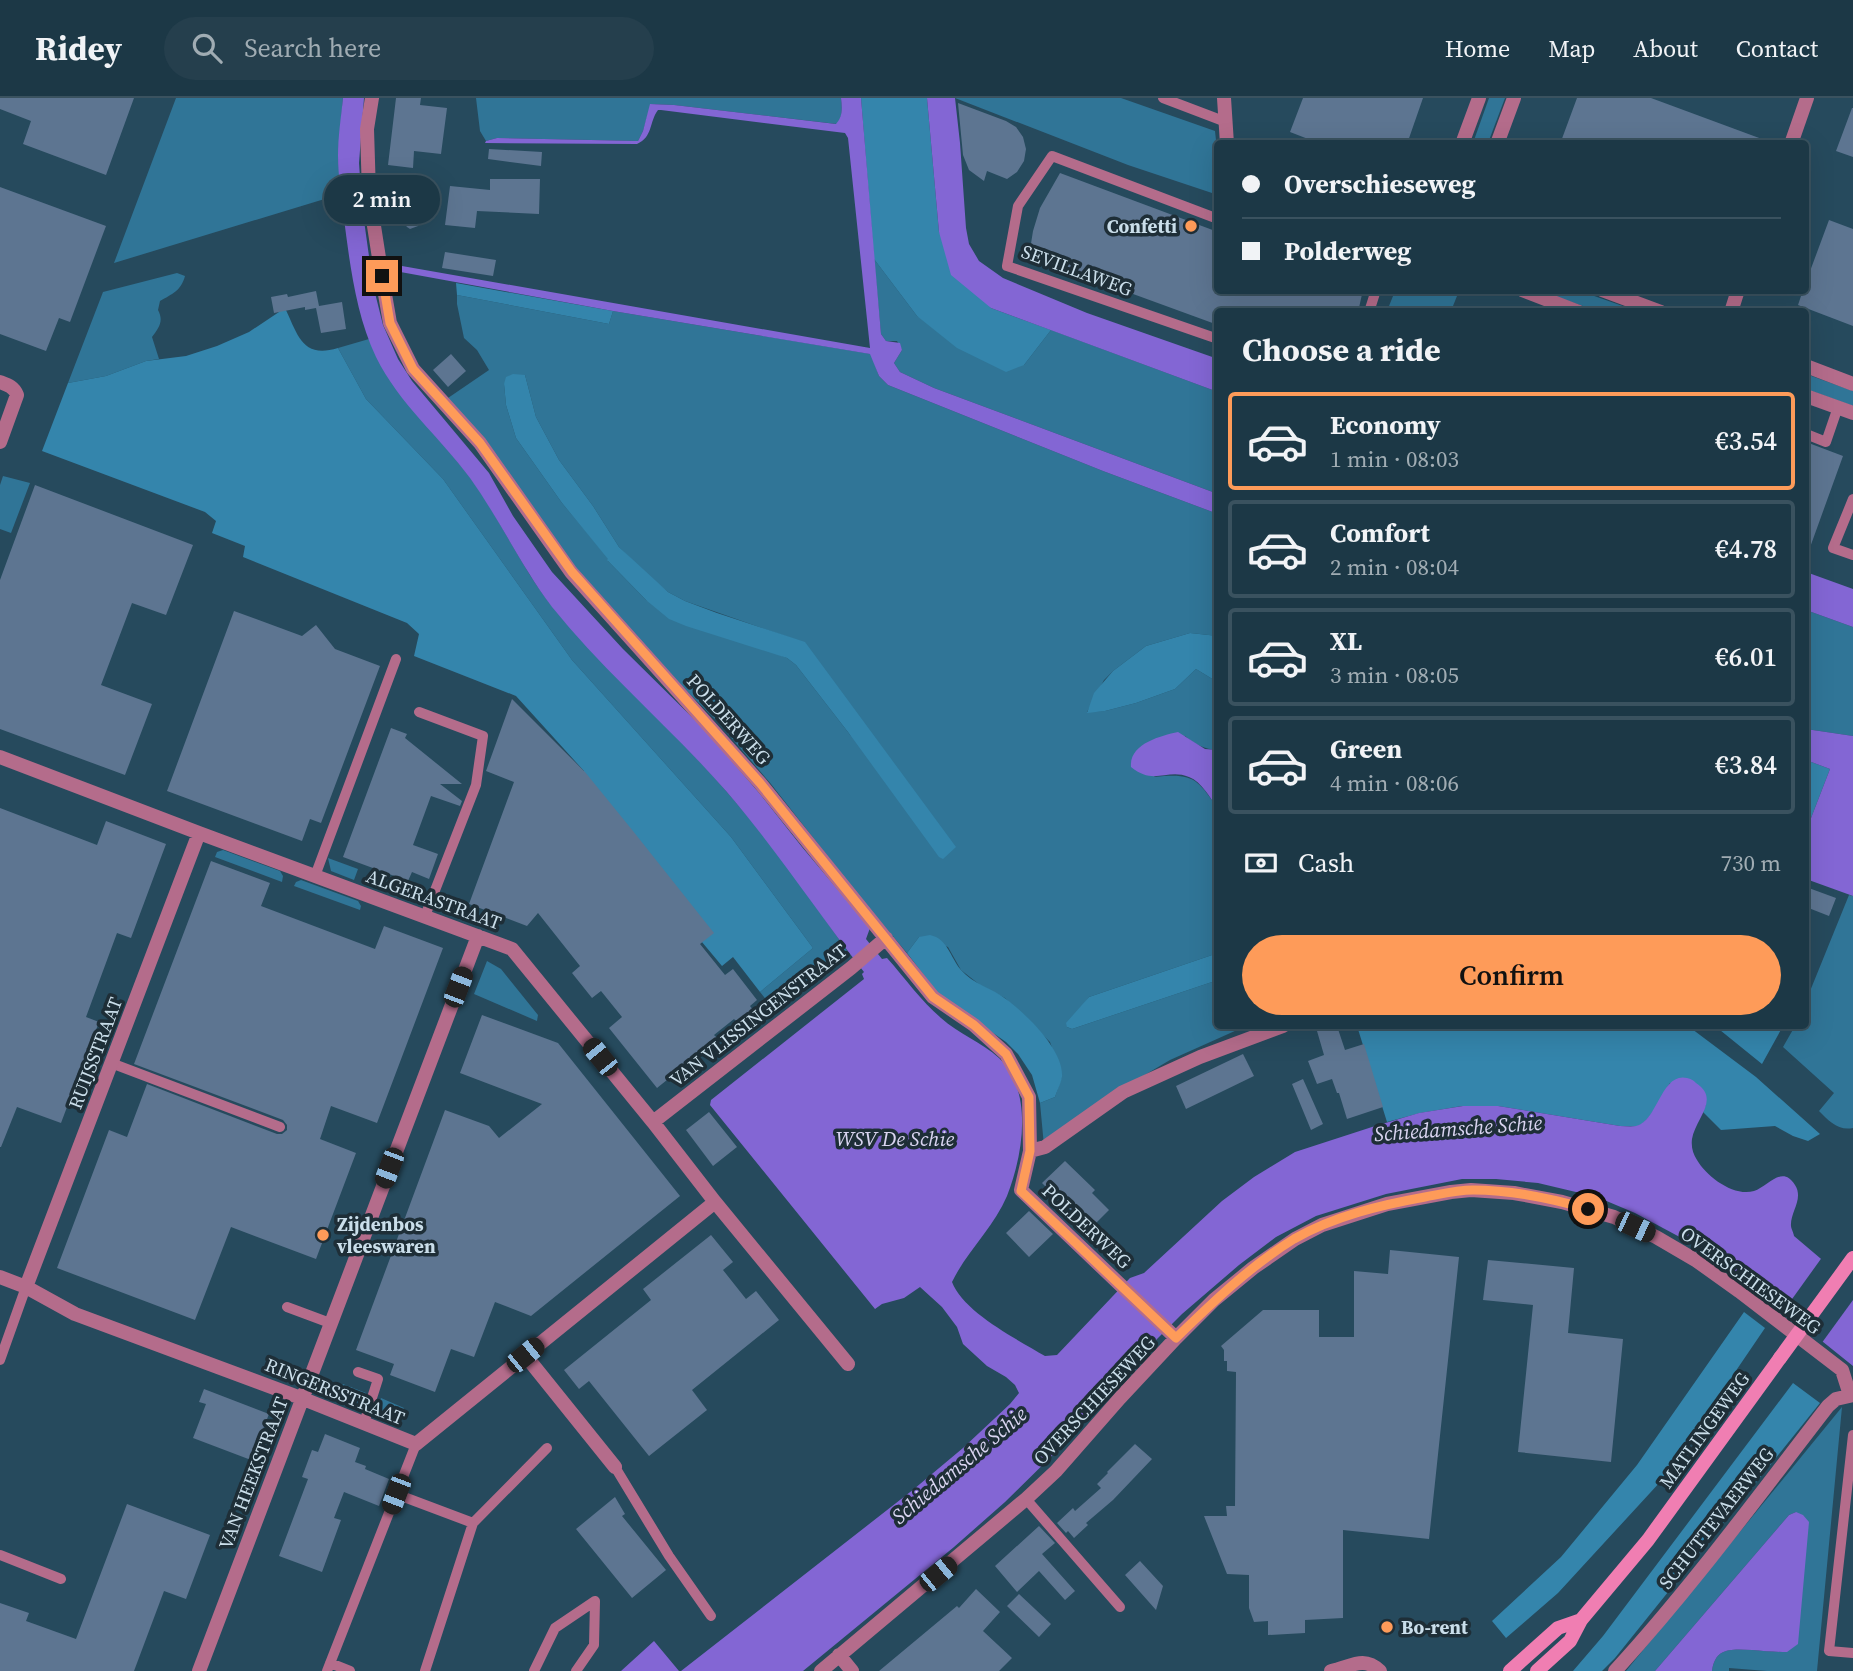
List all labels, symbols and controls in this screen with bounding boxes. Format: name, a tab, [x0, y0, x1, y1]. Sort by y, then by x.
search box	[164, 17, 654, 80]
text: Ridey	[35, 26, 122, 71]
icon: search	[188, 29, 226, 67]
text: Search here	[244, 30, 381, 66]
text: Home	[1445, 32, 1510, 65]
text: Map	[1548, 32, 1595, 65]
text: About	[1633, 32, 1698, 65]
text: Contact	[1736, 32, 1818, 65]
text: Overschieseweg	[1284, 166, 1476, 202]
callout: 2 min	[324, 174, 440, 223]
text: 2 min	[352, 183, 412, 215]
place label: Confetti	[1107, 213, 1177, 239]
marker: Confetti	[1183, 218, 1199, 234]
text: Polderweg	[1284, 233, 1411, 269]
street label: SEVILLAWEG	[1018, 238, 1136, 302]
route end	[366, 260, 398, 292]
text: Choose a ride	[1242, 328, 1441, 372]
text: Economy	[1330, 407, 1441, 443]
icon: car	[1246, 410, 1309, 473]
text: €3.54	[1715, 423, 1777, 459]
text: 1 min · 08:03	[1330, 443, 1459, 475]
text: Comfort	[1330, 515, 1430, 551]
icon: car	[1246, 518, 1309, 581]
text: €4.78	[1715, 531, 1777, 567]
text: 2 min · 08:04	[1330, 551, 1459, 583]
text: XL	[1330, 623, 1362, 659]
icon: car	[1246, 626, 1309, 689]
text: €6.01	[1715, 639, 1777, 675]
text: 3 min · 08:05	[1330, 659, 1459, 691]
street label: POLDERWEG	[681, 668, 777, 770]
text: Green	[1330, 731, 1402, 767]
icon: car	[1246, 734, 1309, 797]
text: €3.84	[1715, 747, 1777, 783]
text: 4 min · 08:06	[1330, 767, 1459, 799]
icon: cash	[1242, 844, 1280, 882]
text: Cash	[1298, 845, 1354, 881]
text: 730 m	[1720, 847, 1781, 879]
street label: ALGERASTRAAT	[363, 862, 506, 936]
button: Confirm	[1242, 935, 1781, 1015]
street label: VAN VLISSINGENSTRAAT	[664, 937, 853, 1093]
car	[441, 964, 476, 1010]
street label: RUIJSSTRAAT	[62, 993, 128, 1113]
car	[579, 1034, 622, 1080]
water label: Schiedamsche Schie	[1373, 1108, 1544, 1148]
water label: WSV De Schie	[836, 1124, 955, 1153]
car	[372, 1145, 407, 1191]
street label: POLDERWEG	[1037, 1178, 1137, 1274]
route start	[1572, 1193, 1604, 1225]
car	[1612, 1209, 1659, 1245]
place label: Zijdenbos vleeswaren	[336, 1211, 436, 1259]
street label: OVERSCHIESEWEG	[1675, 1220, 1827, 1340]
marker: Zijdenbos vleeswaren	[315, 1227, 331, 1243]
street label: OVERSCHIESEWEG	[1027, 1330, 1161, 1470]
car	[503, 1334, 548, 1376]
street label: RINGERSSTRAAT	[261, 1351, 409, 1431]
street label: MATLINGEWEG	[1653, 1366, 1755, 1494]
street label: VAN HEEKSTRAAT	[212, 1393, 294, 1553]
water label: Schiedamsche Schie	[885, 1399, 1033, 1530]
street label: SCHUTTEVAERWEG	[1652, 1442, 1780, 1594]
car	[379, 1471, 414, 1517]
car	[916, 1553, 961, 1595]
place label: Bo-rent	[1401, 1614, 1468, 1640]
marker: Bo-rent	[1379, 1619, 1395, 1635]

